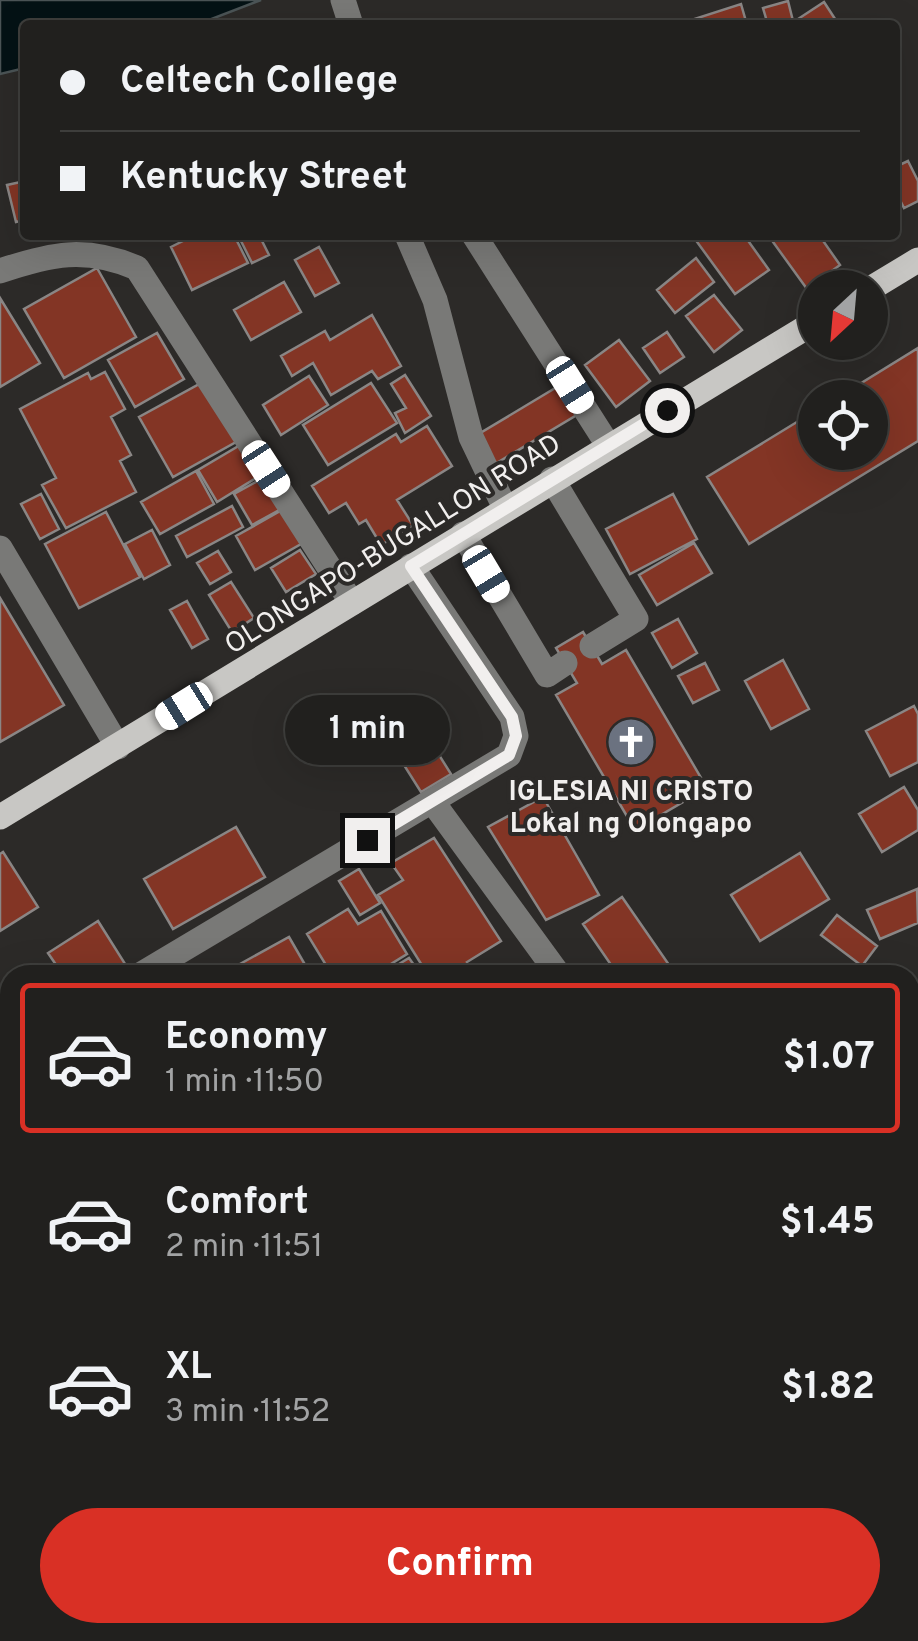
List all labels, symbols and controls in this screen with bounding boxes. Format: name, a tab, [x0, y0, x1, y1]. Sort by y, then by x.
text: Celtech College	[120, 58, 398, 107]
text: Kentucky Street	[120, 154, 407, 203]
north arrow	[798, 270, 888, 360]
map controls	[798, 270, 888, 470]
car	[541, 352, 599, 418]
button: locate	[798, 380, 888, 470]
route start	[645, 388, 690, 433]
street label: OLONGAPO-BUGALLON ROAD	[219, 427, 569, 664]
car	[237, 436, 295, 502]
car	[458, 541, 514, 607]
car	[151, 677, 217, 735]
callout: 1 min	[284, 695, 450, 765]
text: 1 min	[329, 710, 406, 750]
church icon: IGLESIA NI CRISTO Lokal ng Olongapo	[605, 716, 657, 768]
place label: IGLESIA NI CRISTO Lokal ng Olongapo	[509, 775, 754, 843]
route end	[345, 818, 390, 863]
icon: car	[45, 1013, 135, 1103]
text: Economy	[165, 1014, 327, 1063]
text: $1.07	[783, 1034, 875, 1083]
text: 1 min · 11:50	[165, 1063, 324, 1103]
icon: car	[45, 1178, 135, 1268]
text: Comfort	[165, 1179, 309, 1228]
text: $1.45	[780, 1199, 875, 1248]
text: 2 min · 11:51	[165, 1228, 323, 1268]
icon: car	[45, 1343, 135, 1433]
text: XL	[165, 1344, 212, 1393]
text: $1.82	[781, 1364, 875, 1413]
text: 3 min · 11:52	[165, 1393, 330, 1433]
button: Confirm	[40, 1508, 880, 1623]

